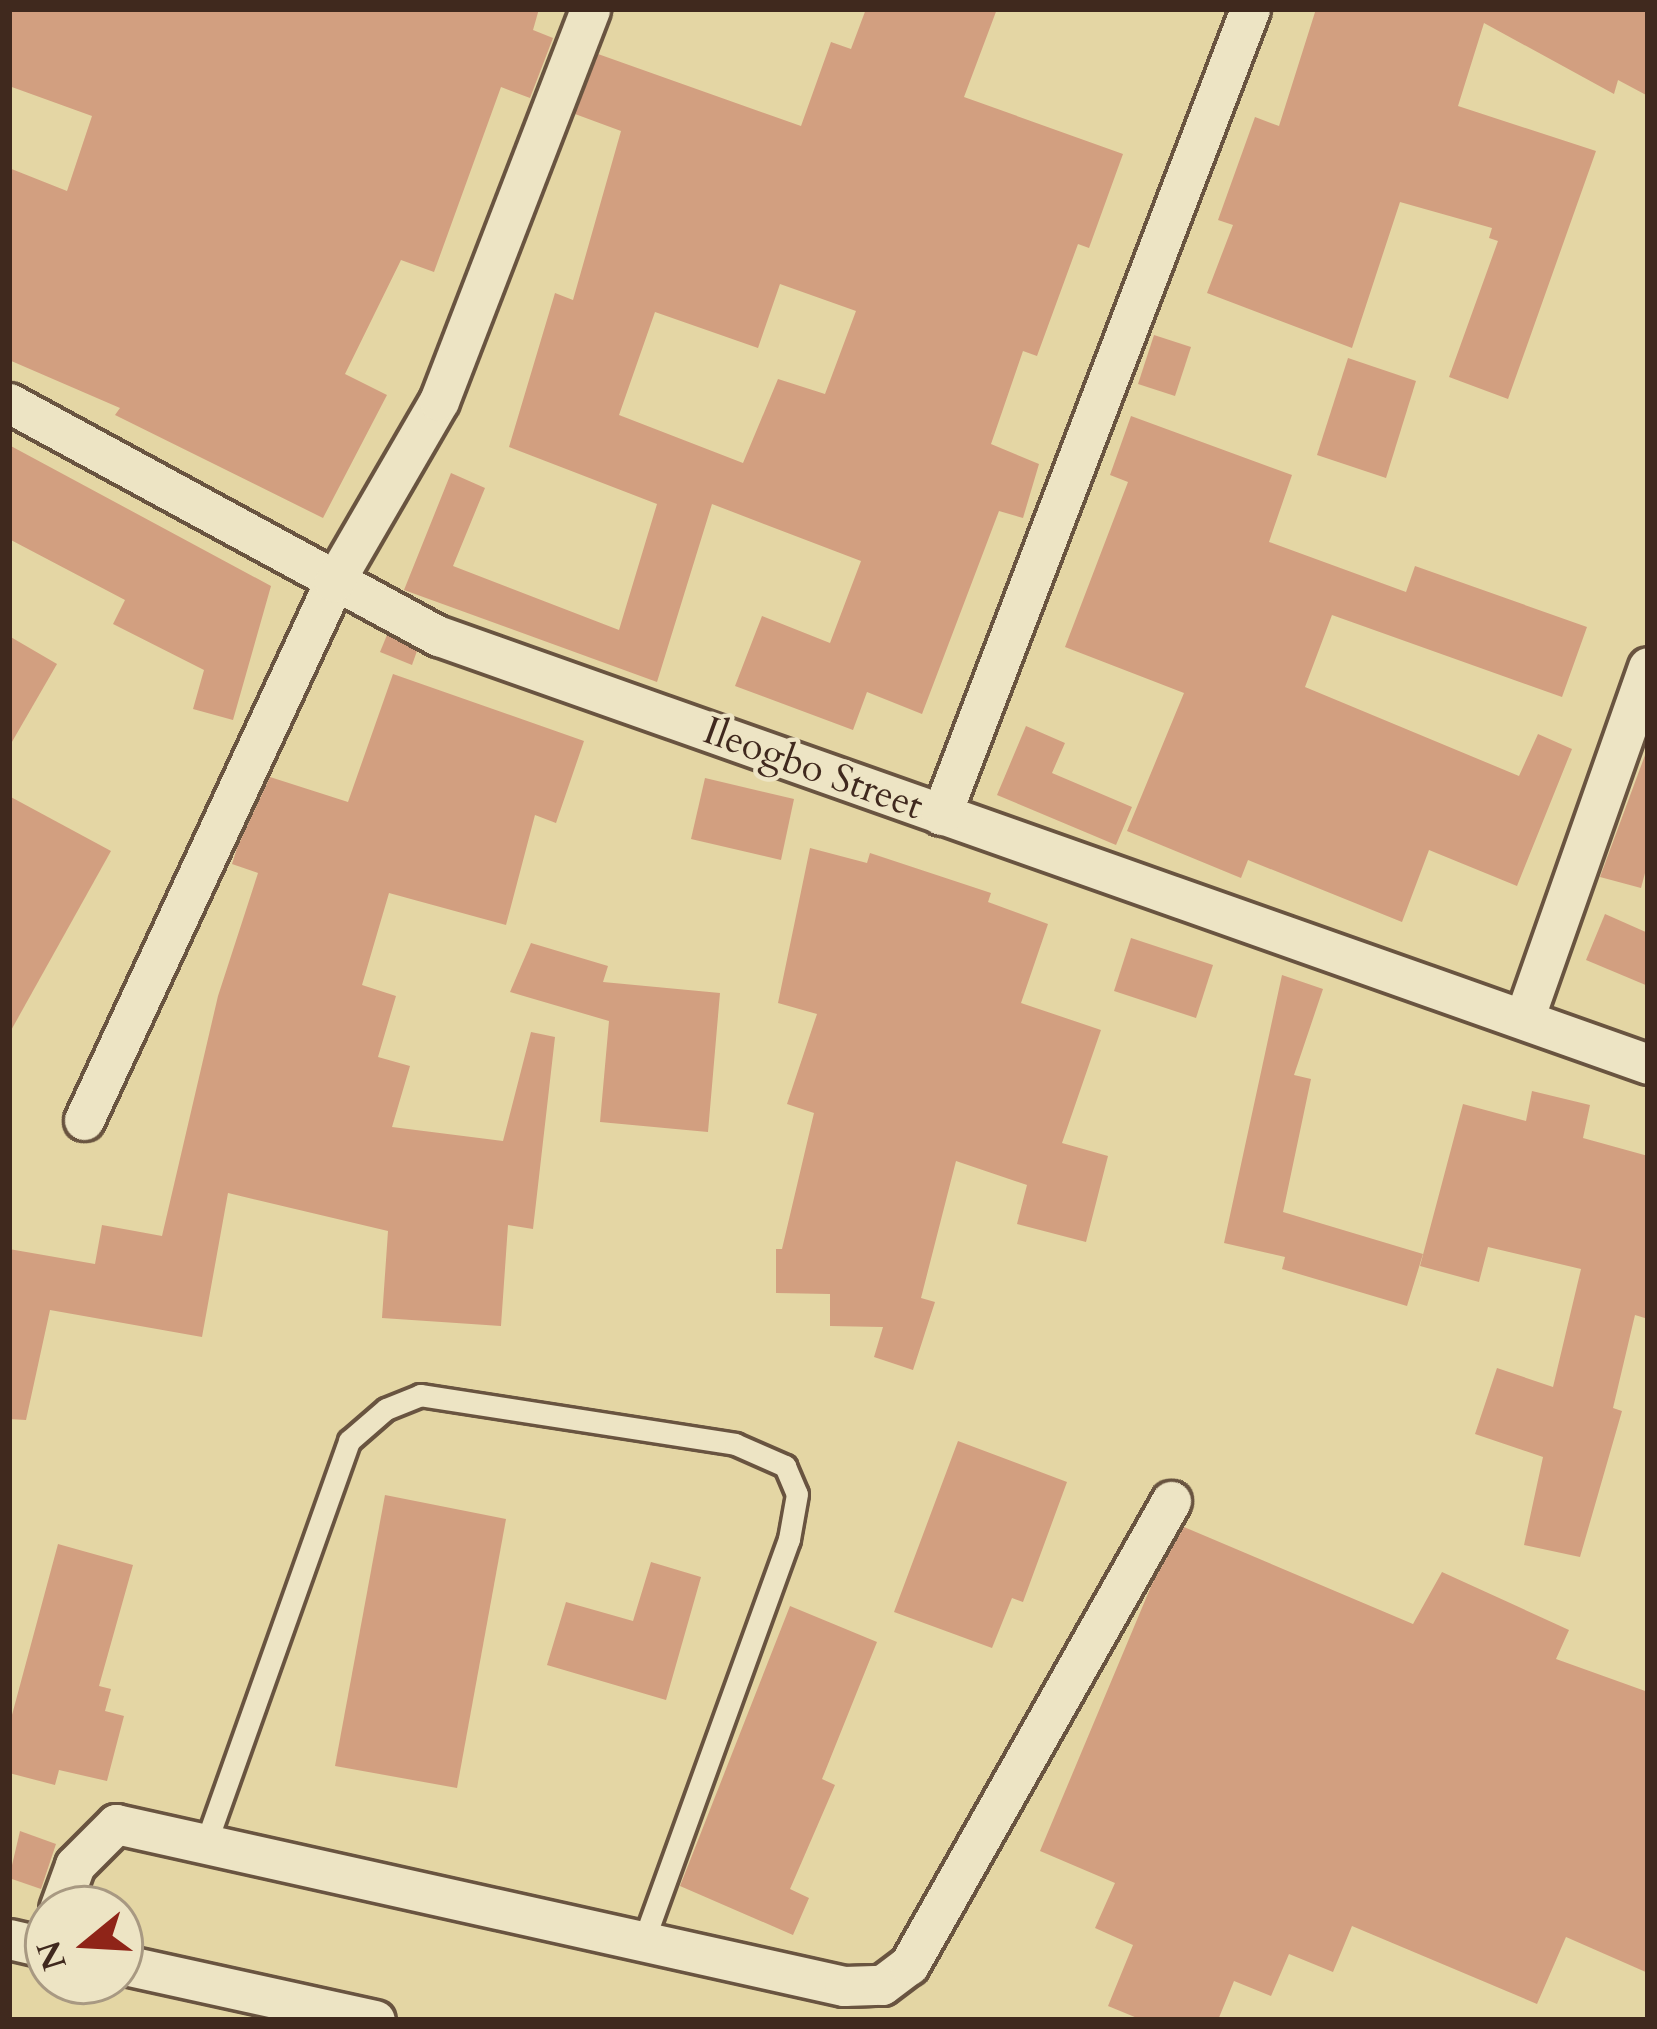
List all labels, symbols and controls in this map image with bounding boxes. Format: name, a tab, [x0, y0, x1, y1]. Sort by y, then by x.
street label: Ileogbo Street	[697, 708, 929, 830]
north arrow	[24, 1885, 144, 2005]
text: N	[26, 1935, 78, 1976]

